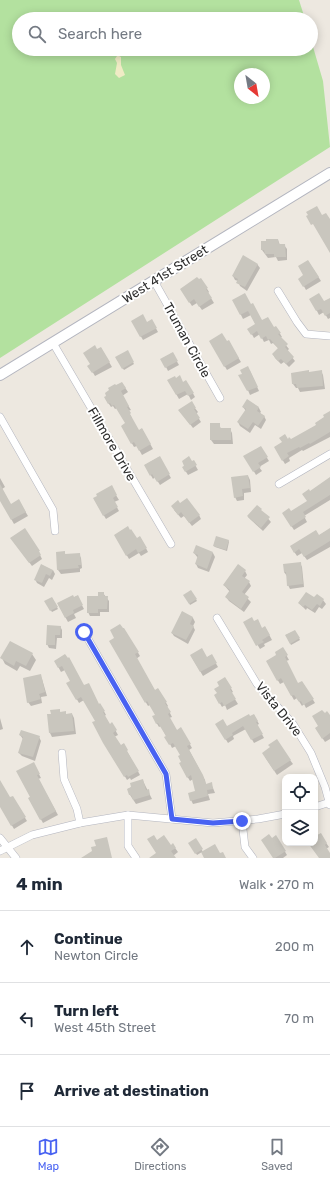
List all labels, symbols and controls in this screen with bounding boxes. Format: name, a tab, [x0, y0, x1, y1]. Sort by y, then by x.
search box	[12, 12, 318, 56]
icon: search	[26, 23, 48, 45]
text: Search here	[58, 25, 142, 43]
north arrow	[234, 68, 270, 104]
street label: West 41st Street	[119, 242, 211, 306]
street label: Truman Circle	[160, 300, 214, 380]
street label: Fillmore Drive	[85, 404, 139, 484]
route start	[75, 623, 93, 641]
street label: Vista Drive	[253, 679, 305, 739]
map controls	[282, 774, 318, 846]
button: locate	[282, 774, 318, 810]
button: layers	[282, 810, 318, 846]
route end	[233, 812, 251, 830]
text: 4 min	[16, 874, 63, 894]
text: Walk · 270 m	[239, 877, 314, 892]
text: Continue	[54, 930, 123, 948]
icon: ahead	[16, 936, 38, 958]
text: 200 m	[275, 939, 314, 954]
text: Newton Circle	[54, 948, 138, 963]
text: Turn left	[54, 1002, 119, 1020]
icon: left	[16, 1008, 38, 1030]
text: 70 m	[284, 1011, 314, 1026]
text: West 45th Street	[54, 1020, 156, 1035]
icon: arrive	[16, 1080, 38, 1102]
text: Arrive at destination	[54, 1082, 209, 1100]
tab: Map	[37, 1136, 59, 1173]
tab: Directions	[134, 1136, 186, 1173]
tab: Saved	[261, 1136, 293, 1173]

